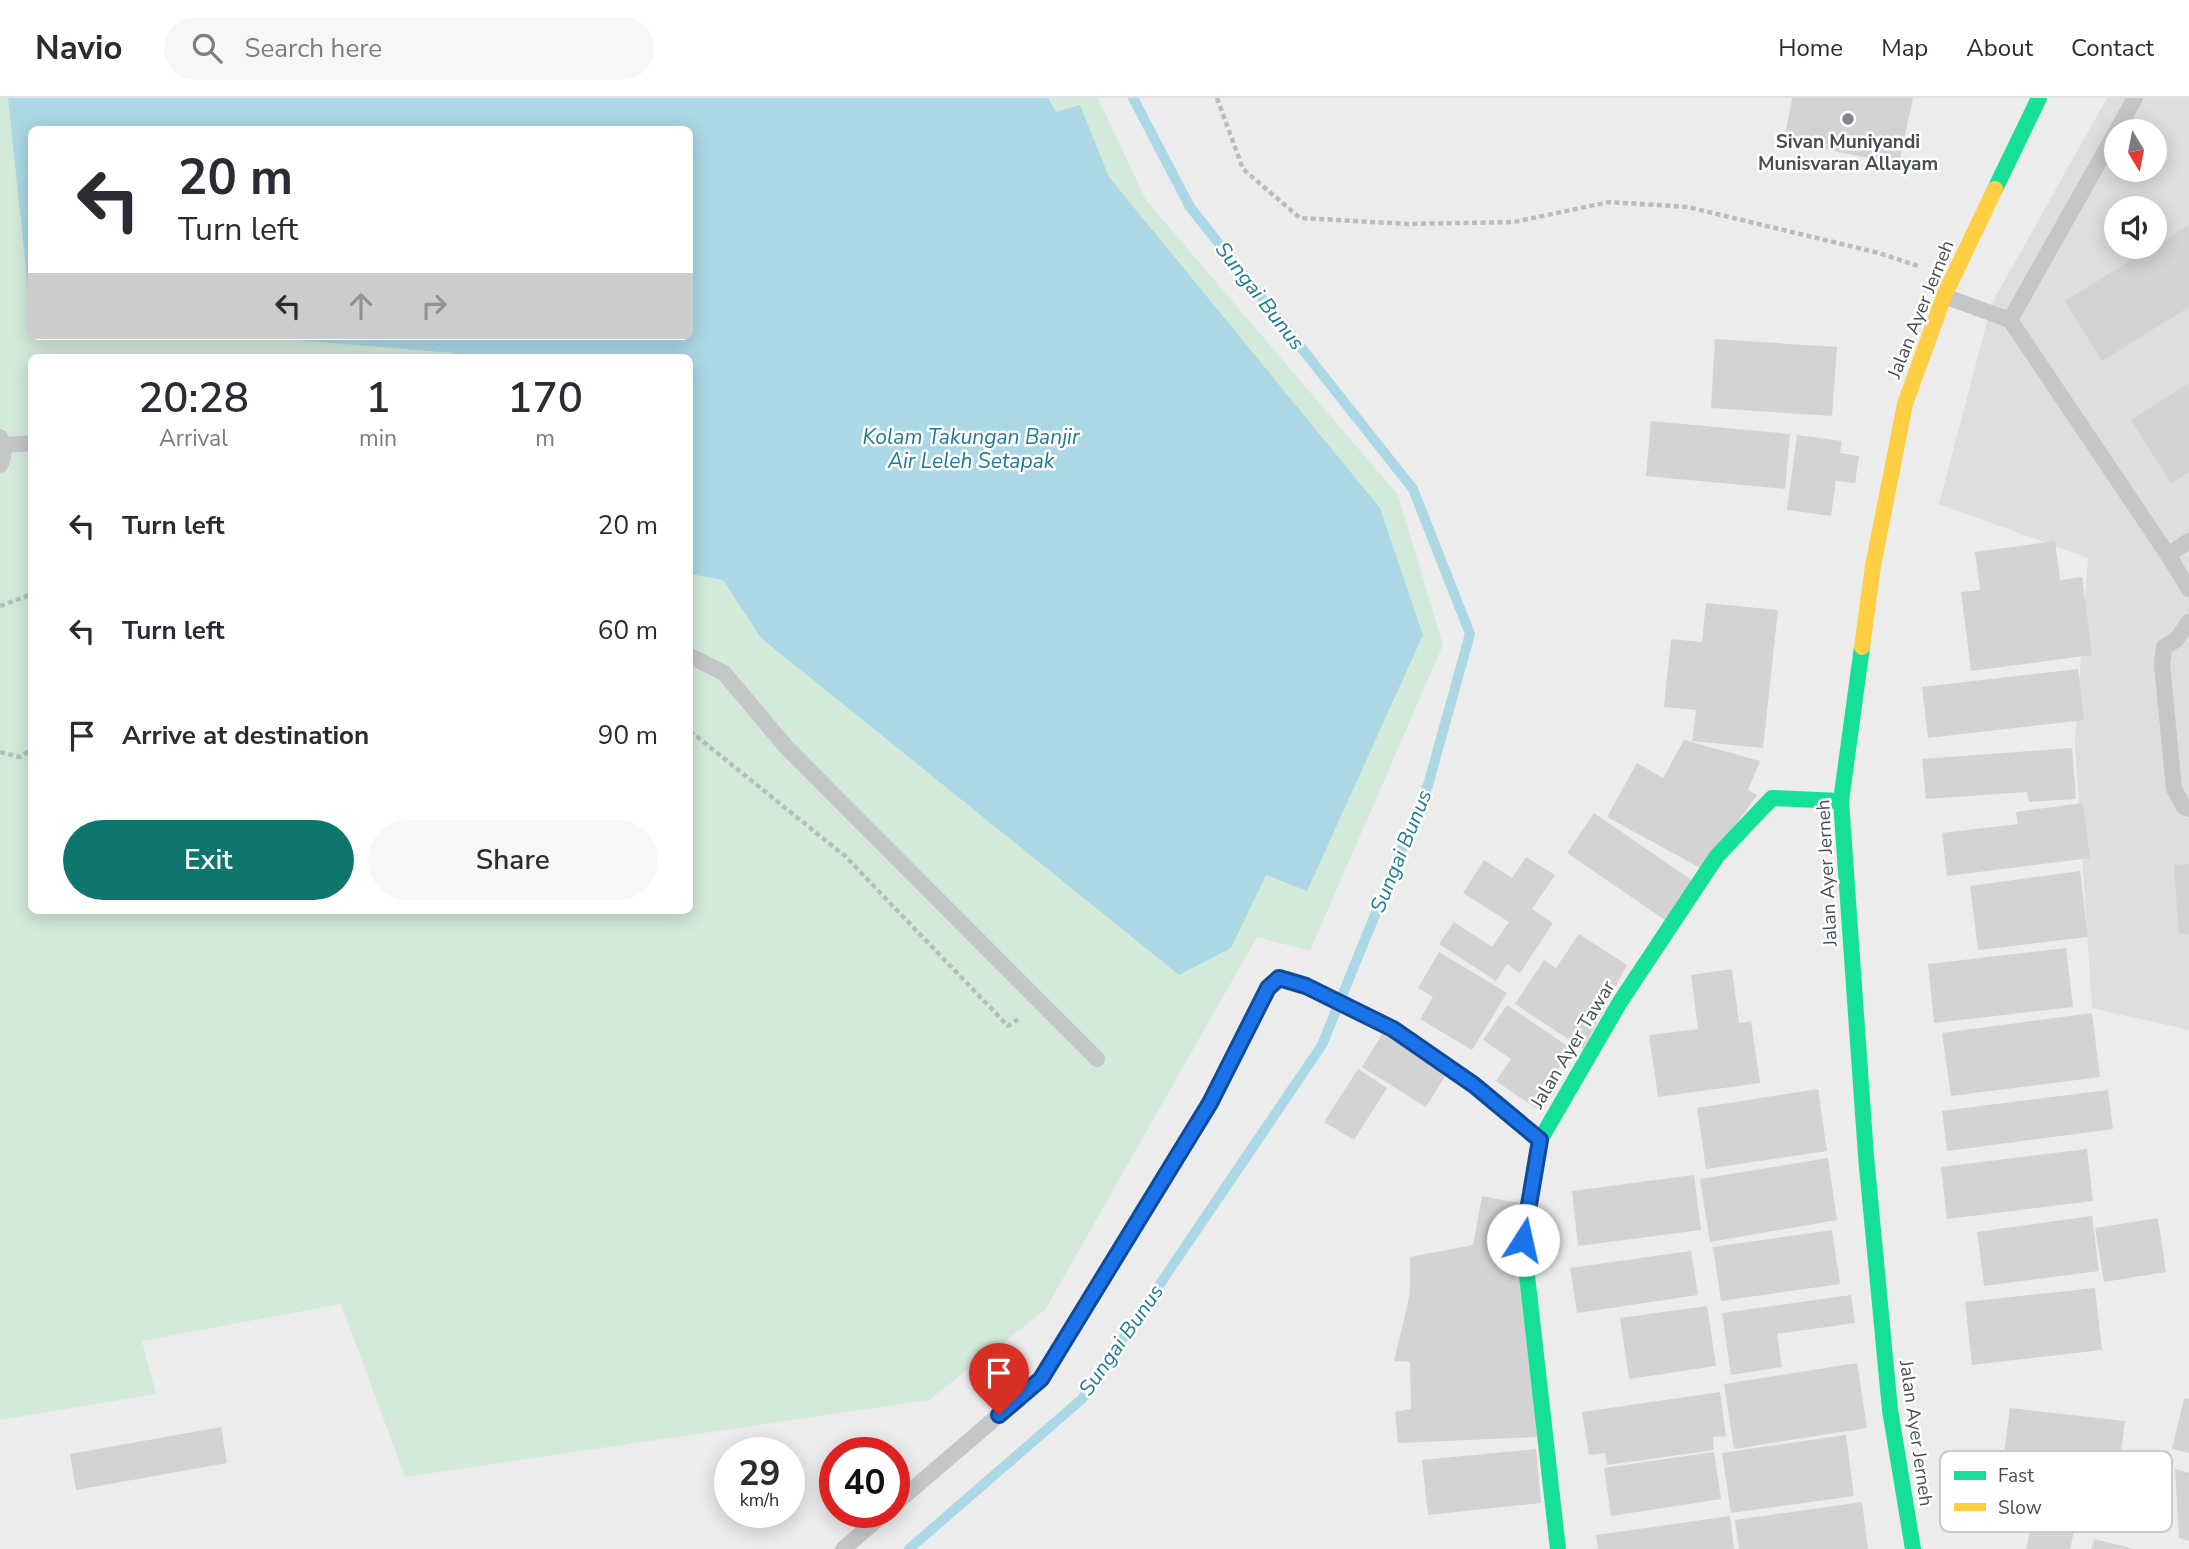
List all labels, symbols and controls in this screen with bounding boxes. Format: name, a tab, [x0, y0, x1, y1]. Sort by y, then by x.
search box	[164, 17, 654, 80]
text: Navio	[35, 26, 122, 71]
icon: search	[188, 29, 226, 67]
text: Search here	[244, 31, 382, 66]
text: Home	[1778, 32, 1843, 64]
text: Map	[1881, 32, 1928, 64]
text: About	[1966, 32, 2033, 64]
text: Contact	[2071, 32, 2154, 64]
marker: Sivan Muniyandi Munisvaran Allayam	[1840, 111, 1856, 127]
north arrow	[2104, 119, 2166, 182]
map controls	[2104, 119, 2167, 259]
place label: Sivan Muniyandi Munisvaran Allayam	[1758, 129, 1938, 177]
text: 20 m	[178, 144, 293, 211]
icon: left	[63, 154, 154, 245]
button: sound	[2104, 196, 2167, 259]
text: Turn left	[178, 208, 298, 251]
water label: Sungai Bunus	[1209, 236, 1311, 356]
street label: Jalan Ayer Jerneh	[1881, 236, 1961, 383]
icon: left	[269, 287, 307, 325]
icon: ahead	[342, 287, 380, 325]
icon: right	[415, 287, 453, 325]
text: 20:28	[138, 370, 249, 427]
text: 1	[365, 370, 391, 427]
text: 170	[507, 370, 583, 427]
text: Arrival	[159, 423, 228, 454]
text: min	[359, 423, 397, 454]
text: m	[535, 423, 555, 454]
water label: Kolam Takungan Banjir Air Leleh Setapak	[862, 423, 1080, 475]
icon: left	[63, 507, 101, 545]
text: Turn left	[122, 508, 225, 543]
text: 20 m	[598, 508, 658, 543]
icon: left	[63, 612, 101, 650]
text: Turn left	[122, 613, 225, 648]
text: 60 m	[598, 613, 658, 648]
icon: arrive	[63, 717, 101, 755]
text: Arrive at destination	[122, 718, 369, 753]
text: 90 m	[598, 718, 658, 753]
water label: Sungai Bunus	[1364, 785, 1438, 917]
street label: Jalan Ayer Jerneh	[1810, 799, 1844, 948]
button: Exit	[63, 820, 354, 900]
button: Share	[368, 820, 658, 900]
street label: Jalan Ayer Tawar	[1524, 976, 1621, 1114]
position arrow	[1486, 1203, 1560, 1277]
water label: Sungai Bunus	[1072, 1279, 1170, 1401]
pin	[969, 1343, 1029, 1415]
icon: arrive	[980, 1354, 1018, 1392]
street label: Jalan Ayer Jerneh	[1893, 1357, 1939, 1508]
speed limit sign: 40	[819, 1437, 910, 1528]
text: 29	[738, 1450, 781, 1497]
legend	[1940, 1451, 2172, 1532]
text: Fast	[1998, 1463, 2034, 1489]
text: km/h	[740, 1488, 779, 1512]
text: Slow	[1998, 1495, 2042, 1521]

